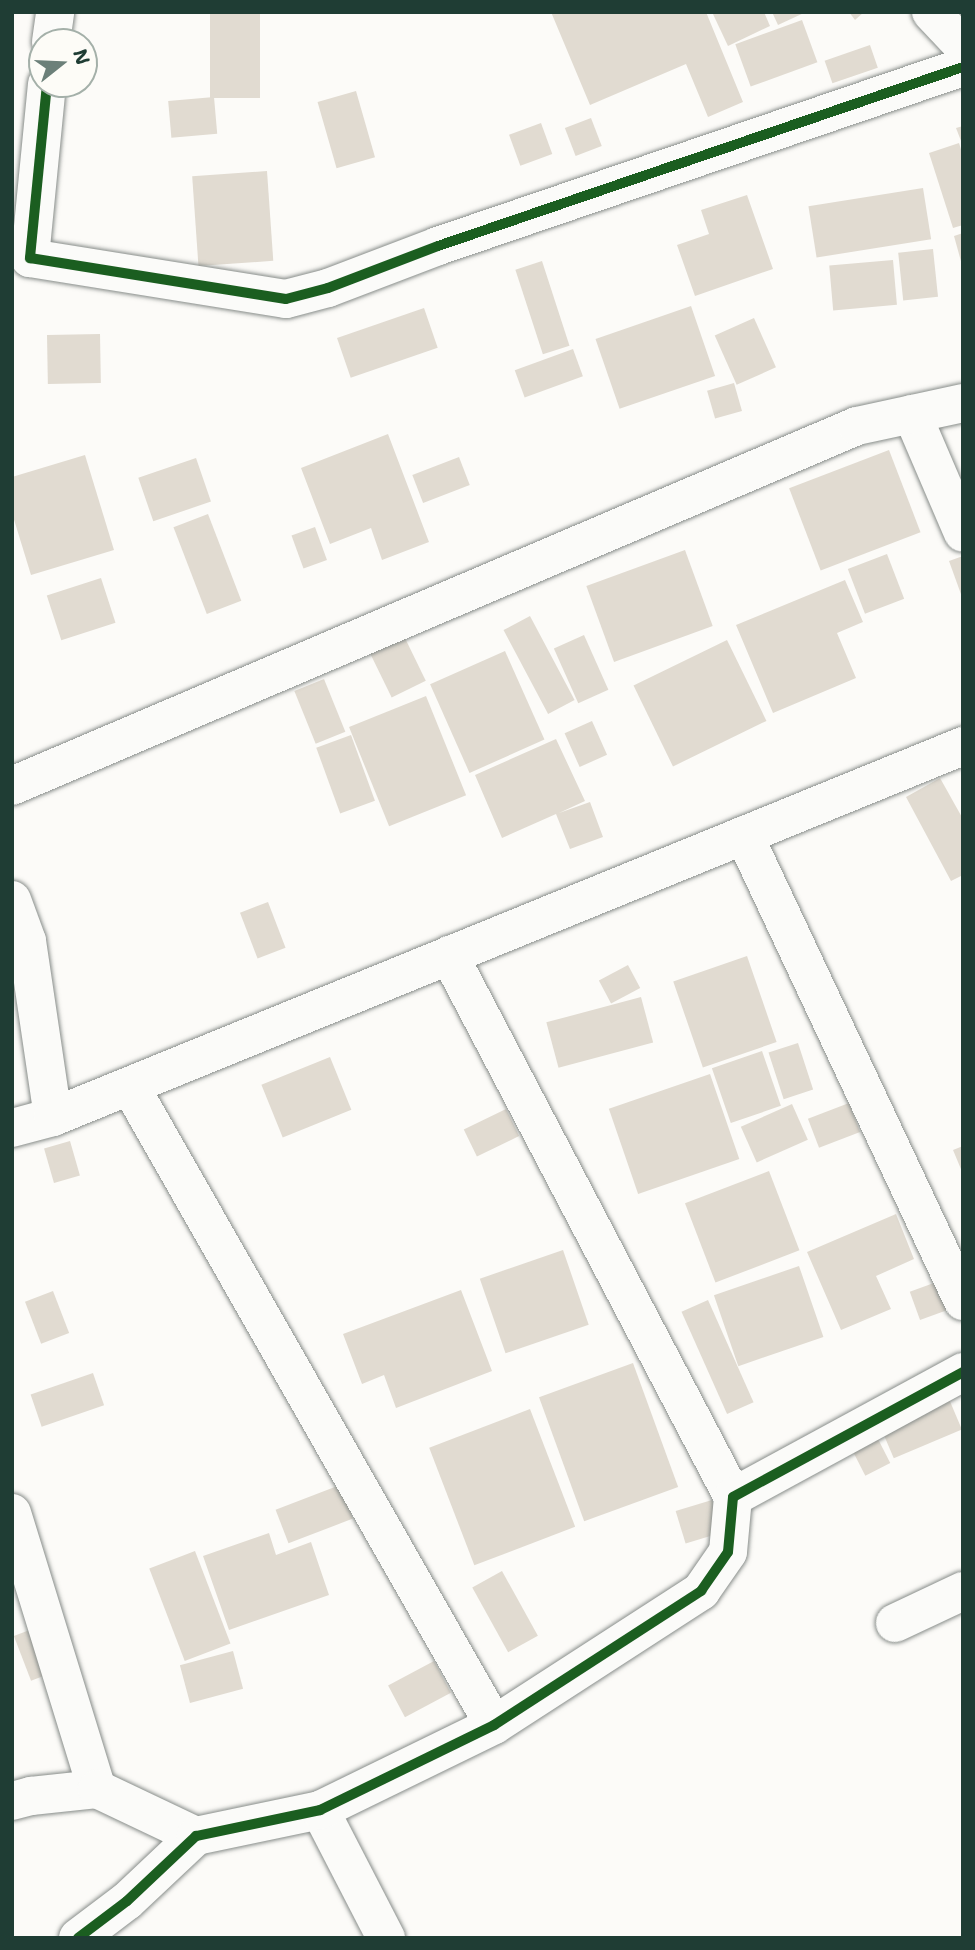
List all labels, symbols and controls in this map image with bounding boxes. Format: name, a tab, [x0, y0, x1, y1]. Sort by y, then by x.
north arrow	[28, 28, 98, 98]
text: N	[67, 46, 96, 68]

